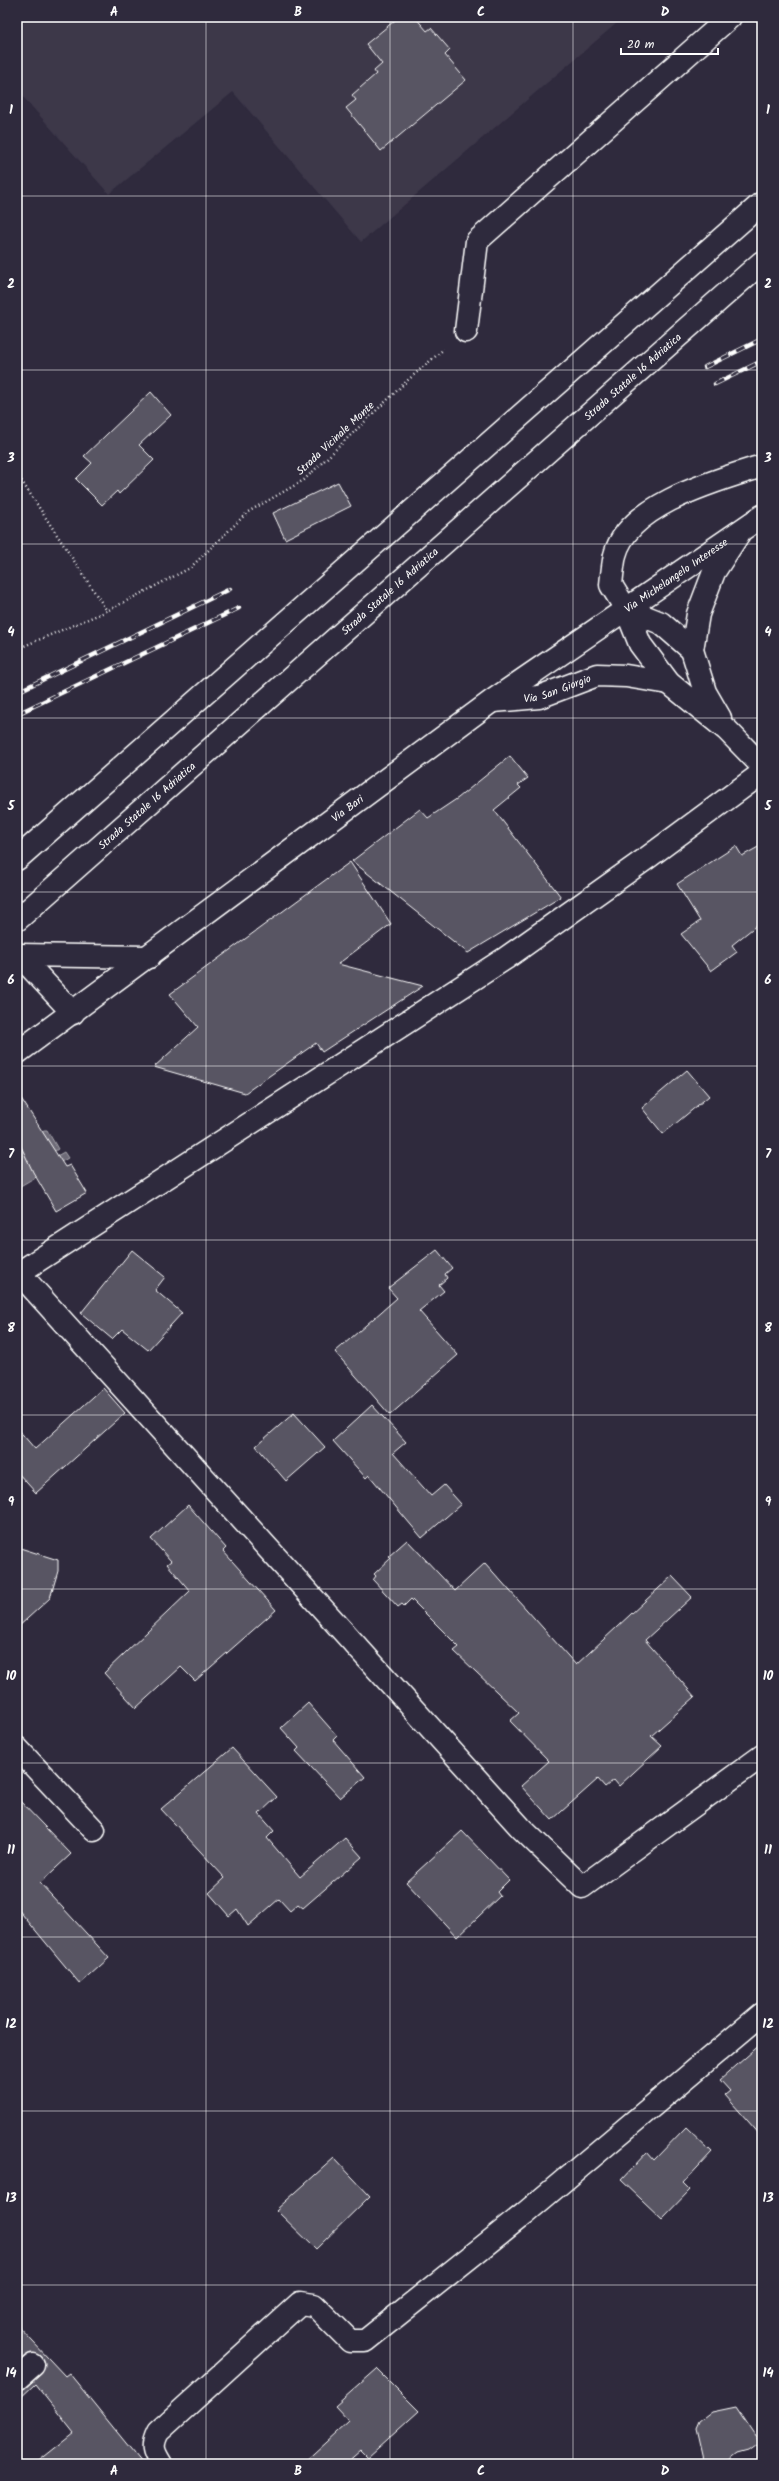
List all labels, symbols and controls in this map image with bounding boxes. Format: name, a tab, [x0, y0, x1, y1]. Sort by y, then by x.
text: A	[110, 2, 118, 23]
text: B	[294, 2, 302, 23]
text: C	[477, 2, 485, 23]
text: D	[661, 2, 670, 23]
scale bar	[621, 30, 718, 56]
text: 20 m	[627, 35, 655, 54]
text: 1	[9, 100, 13, 121]
text: 1	[766, 100, 770, 121]
text: 2	[7, 274, 15, 295]
text: 2	[764, 274, 772, 295]
street label: Strada Statale 16 Adriatica	[580, 329, 686, 426]
street label: Strada Vicinale Monte	[292, 397, 379, 480]
text: 3	[6, 448, 15, 469]
text: 3	[763, 448, 772, 469]
street label: Via Michelangelo Interesse	[621, 534, 732, 618]
street label: Strada Statale 16 Adriatica	[337, 543, 443, 640]
text: 4	[7, 622, 15, 643]
text: 4	[764, 622, 772, 643]
street label: Via San Giorgio	[523, 670, 594, 708]
street label: Strada Statale 16 Adriatica	[94, 758, 200, 855]
street label: Via Bari	[328, 791, 368, 827]
text: 5	[7, 796, 16, 817]
text: 5	[764, 796, 773, 817]
text: 6	[7, 970, 15, 991]
text: 6	[764, 970, 772, 991]
text: 7	[8, 1144, 15, 1165]
text: 7	[765, 1144, 772, 1165]
text: 8	[7, 1318, 15, 1339]
text: 8	[764, 1318, 772, 1339]
text: 9	[8, 1492, 15, 1513]
text: 9	[765, 1492, 772, 1513]
text: 10	[6, 1666, 17, 1687]
text: 10	[763, 1666, 774, 1687]
text: 11	[7, 1840, 15, 1861]
text: 11	[764, 1840, 772, 1861]
text: 12	[5, 2014, 17, 2035]
text: 12	[762, 2014, 774, 2035]
text: 13	[5, 2188, 17, 2209]
text: 13	[762, 2188, 774, 2209]
text: 14	[5, 2363, 17, 2384]
text: 14	[762, 2363, 774, 2384]
text: A	[110, 2461, 118, 2481]
text: B	[294, 2461, 302, 2481]
text: C	[477, 2461, 485, 2481]
text: D	[661, 2461, 670, 2481]

